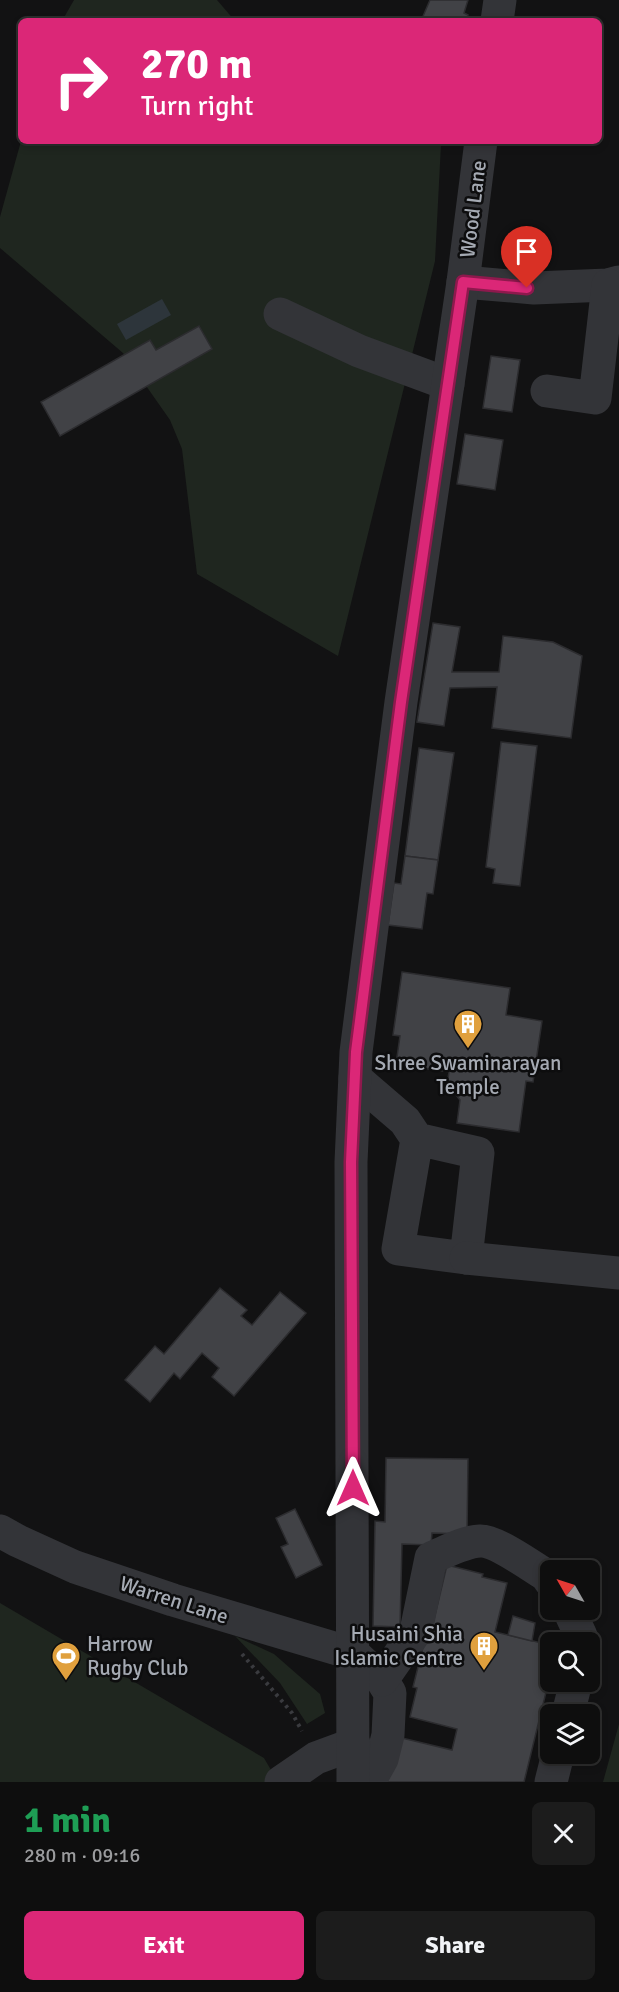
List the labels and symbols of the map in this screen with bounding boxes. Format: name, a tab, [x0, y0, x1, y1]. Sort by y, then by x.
street label: Wood Lane	[454, 159, 492, 259]
pin	[501, 226, 552, 288]
building icon: Shree Swaminarayan Temple	[452, 1008, 484, 1050]
place label: Shree Swaminarayan Temple	[374, 1050, 562, 1100]
position arrow	[321, 1456, 385, 1520]
north arrow	[540, 1560, 600, 1620]
street label: Warren Lane	[116, 1570, 232, 1630]
place label: Husaini Shia Islamic Centre	[334, 1621, 463, 1671]
building icon: Husaini Shia Islamic Centre	[468, 1630, 500, 1672]
place label: Harrow Rugby Club	[87, 1631, 188, 1681]
sports icon: Harrow Rugby Club	[50, 1640, 82, 1682]

